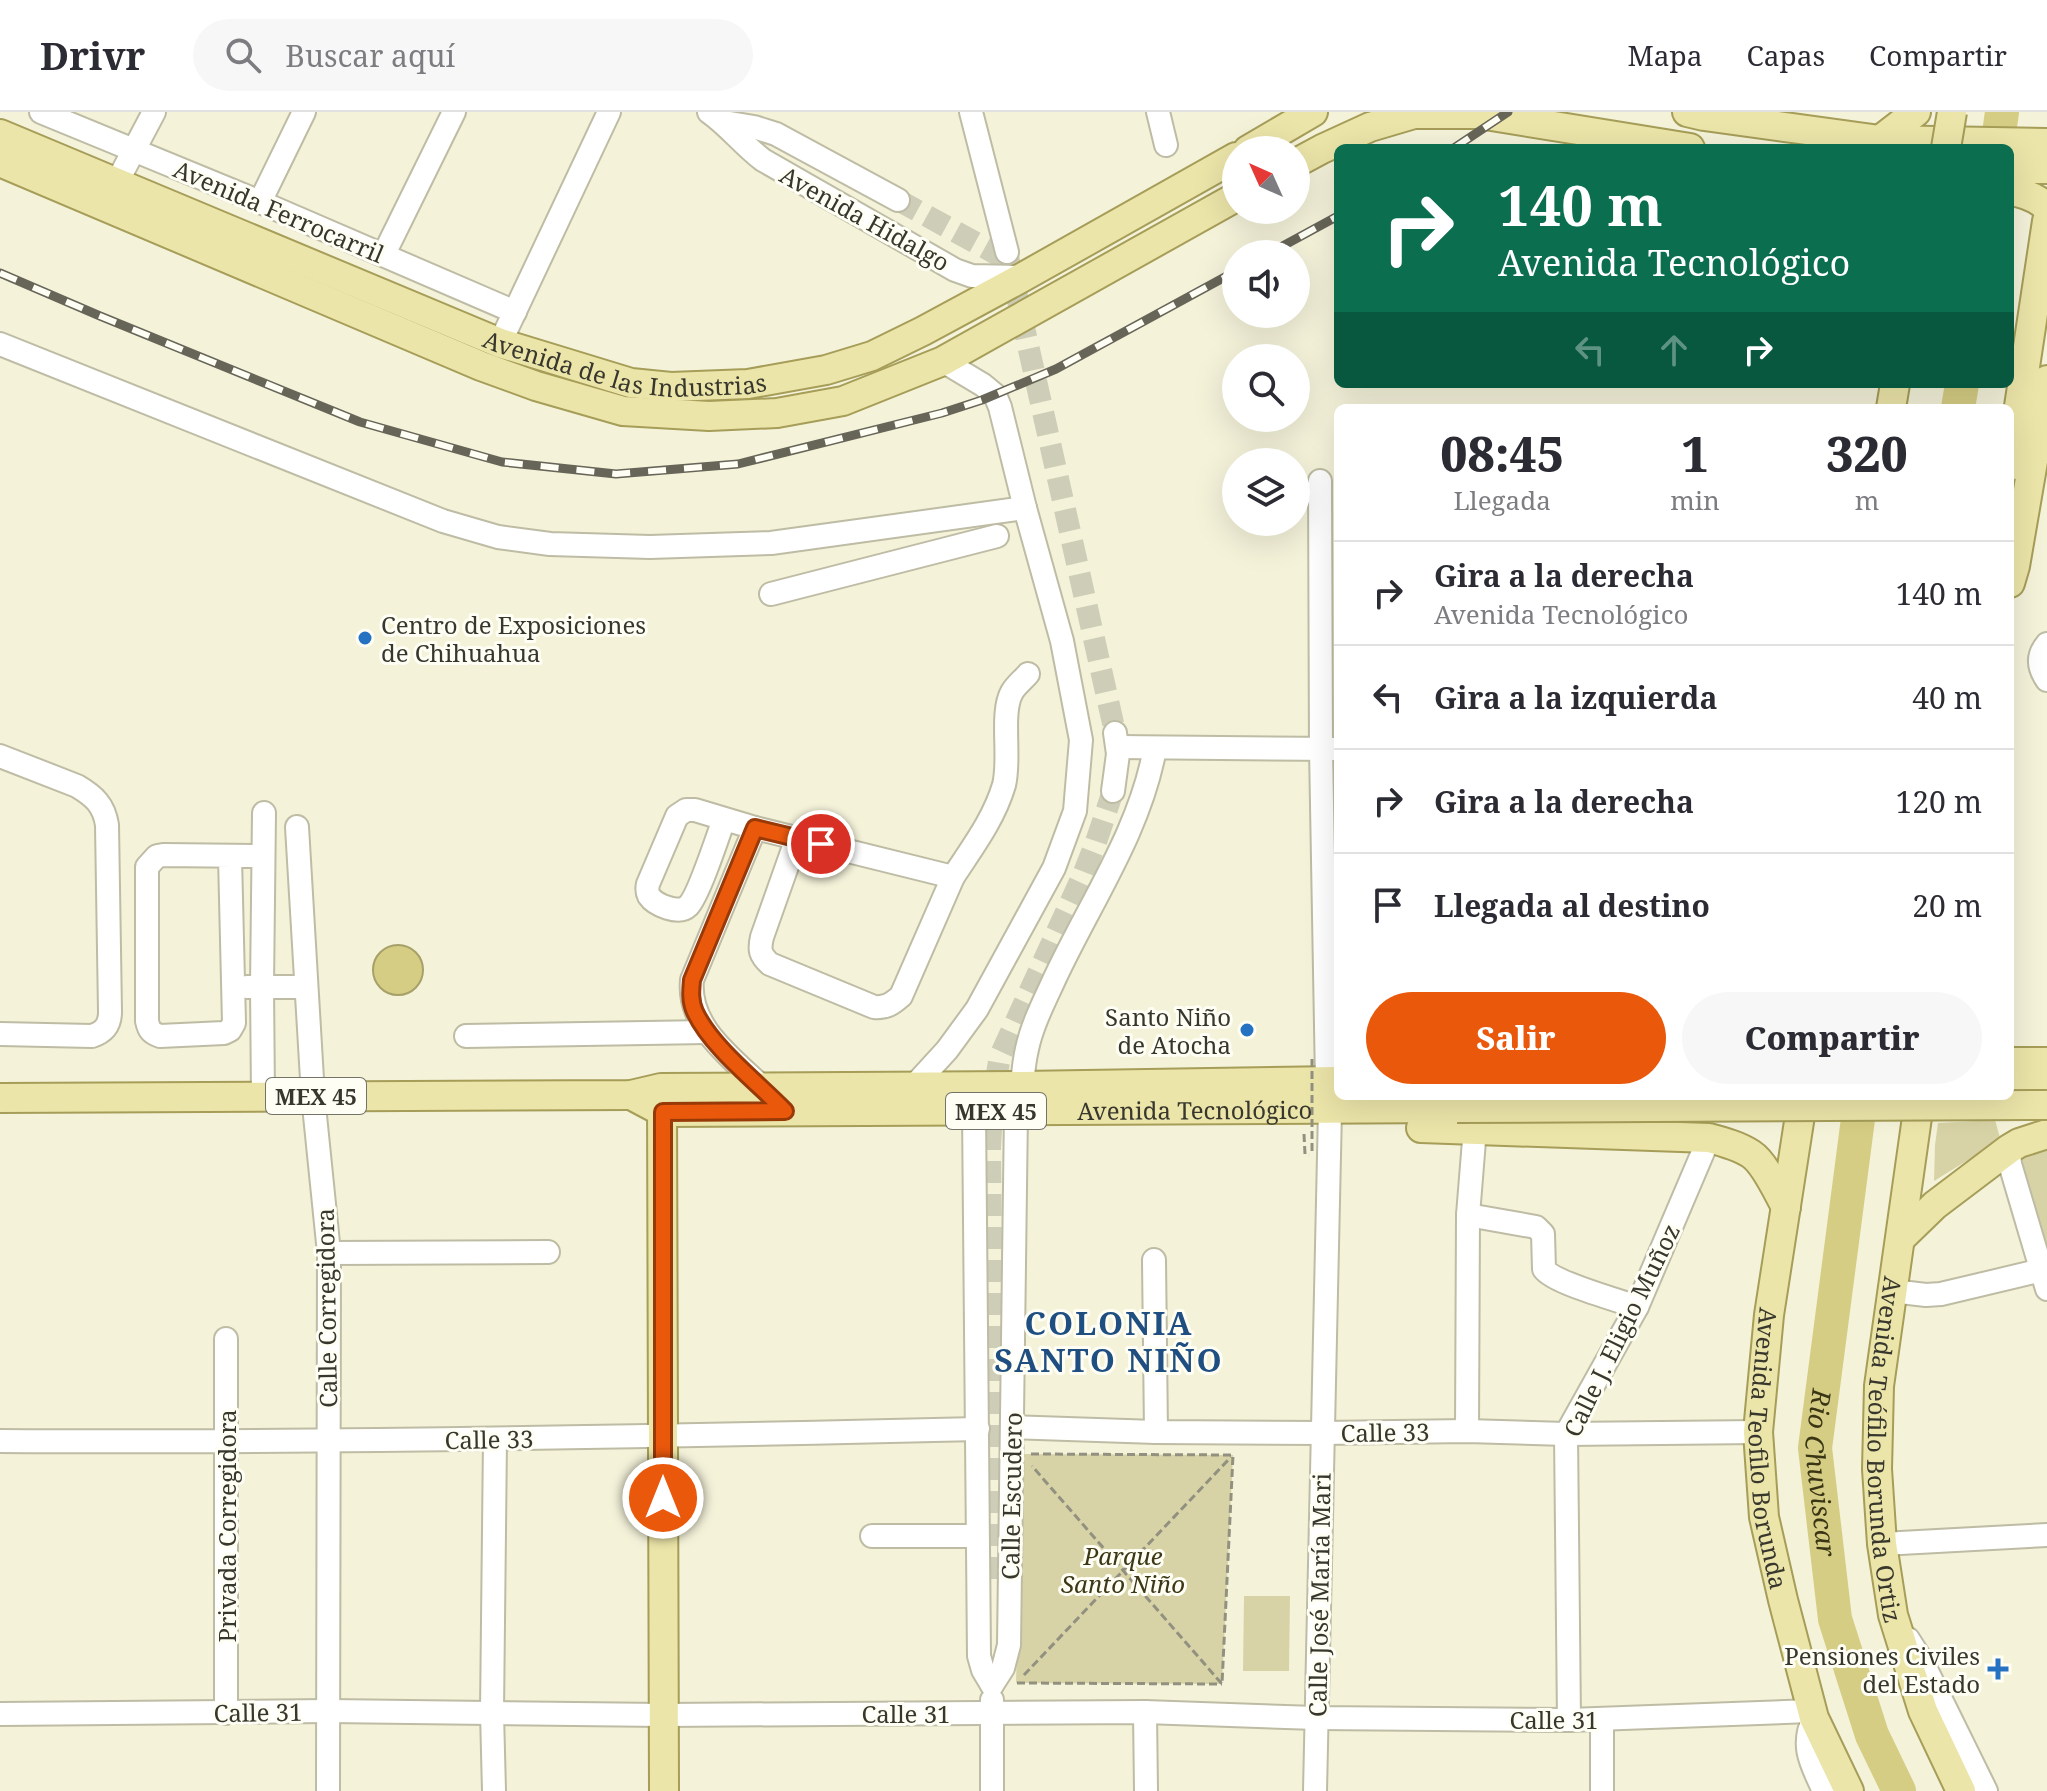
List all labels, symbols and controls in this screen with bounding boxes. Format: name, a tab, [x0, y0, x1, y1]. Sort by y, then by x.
search box	[193, 19, 753, 91]
text: Drivr	[40, 29, 145, 81]
icon: search	[221, 33, 265, 77]
text: Buscar aquí	[285, 35, 455, 76]
text: Mapa	[1628, 36, 1702, 74]
text: Capas	[1746, 36, 1825, 74]
text: Compartir	[1869, 36, 2007, 74]
north arrow	[1222, 136, 1310, 224]
map controls	[1222, 136, 1310, 536]
street label: Avenida Ferrocarril	[169, 152, 390, 270]
street label: Avenida Hidalgo	[774, 158, 956, 278]
text: 140 m	[1498, 166, 1663, 242]
icon: right	[1366, 176, 1470, 280]
text: Avenida Tecnológico	[1498, 238, 1850, 287]
button: sound	[1222, 240, 1310, 328]
street label: Avenida de las Industrias	[479, 321, 769, 404]
icon: left	[1568, 328, 1612, 372]
icon: ahead	[1652, 328, 1696, 372]
icon: right	[1736, 328, 1780, 372]
button: search	[1222, 344, 1310, 432]
text: 08:45	[1440, 421, 1564, 486]
text: 1	[1681, 421, 1709, 486]
text: 320	[1826, 421, 1908, 486]
button: layers	[1222, 448, 1310, 536]
text: Llegada	[1453, 482, 1551, 518]
text: min	[1670, 482, 1720, 518]
text: m	[1855, 482, 1879, 518]
text: Gira a la derecha	[1434, 555, 1694, 596]
icon: right	[1366, 571, 1410, 615]
text: 140 m	[1896, 573, 1982, 614]
text: Avenida Tecnológico	[1434, 596, 1688, 632]
place label: Centro de Exposiciones de Chihuahua	[381, 608, 646, 669]
marker: Centro de Exposiciones de Chihuahua	[356, 629, 374, 647]
icon: left	[1366, 675, 1410, 719]
text: Gira a la izquierda	[1434, 677, 1717, 718]
text: 40 m	[1912, 677, 1982, 718]
icon: right	[1366, 779, 1410, 823]
text: Gira a la derecha	[1434, 781, 1694, 822]
text: 120 m	[1896, 781, 1982, 822]
pin	[787, 810, 855, 878]
icon: arrive	[799, 822, 843, 866]
icon: arrive	[1366, 883, 1410, 927]
text: Llegada al destino	[1434, 885, 1710, 926]
text: 20 m	[1912, 885, 1982, 926]
button: Salir	[1366, 992, 1666, 1084]
button: Compartir	[1682, 992, 1982, 1084]
place label: Santo Niño de Atocha	[1105, 1000, 1231, 1061]
marker: Santo Niño de Atocha	[1238, 1021, 1256, 1039]
road number: MEX 45	[266, 1078, 366, 1114]
street label: Avenida Tecnológico	[1077, 1092, 1312, 1126]
road number: MEX 45	[946, 1093, 1046, 1129]
street label: Calle Corregidora	[308, 1208, 344, 1408]
street label: Calle J. Eligio Muñoz	[1555, 1218, 1687, 1442]
street label: Avenida Teófilo Borunda Ortiz	[1860, 1274, 1911, 1626]
district label: COLONIA SANTO NIÑO	[994, 1301, 1224, 1381]
street label: Avenida Teofilo Borunda	[1741, 1306, 1796, 1592]
water label: Rio Chuviscar	[1797, 1386, 1846, 1559]
street label: Privada Corregidora	[210, 1410, 243, 1642]
street label: Calle Escudero	[993, 1412, 1029, 1580]
street label: Calle 33	[1340, 1415, 1430, 1449]
street label: Calle 33	[444, 1422, 534, 1456]
position arrow	[621, 1456, 705, 1540]
street label: Calle José María Mari	[1300, 1472, 1338, 1717]
park label: Parque Santo Niño	[1061, 1539, 1185, 1600]
place label: Pensiones Civiles del Estado	[1784, 1639, 1980, 1700]
marker: Pensiones Civiles del Estado	[1987, 1658, 2009, 1680]
street label: Calle 31	[213, 1695, 303, 1729]
street label: Calle 31	[861, 1697, 951, 1730]
street label: Calle 31	[1509, 1703, 1599, 1736]

